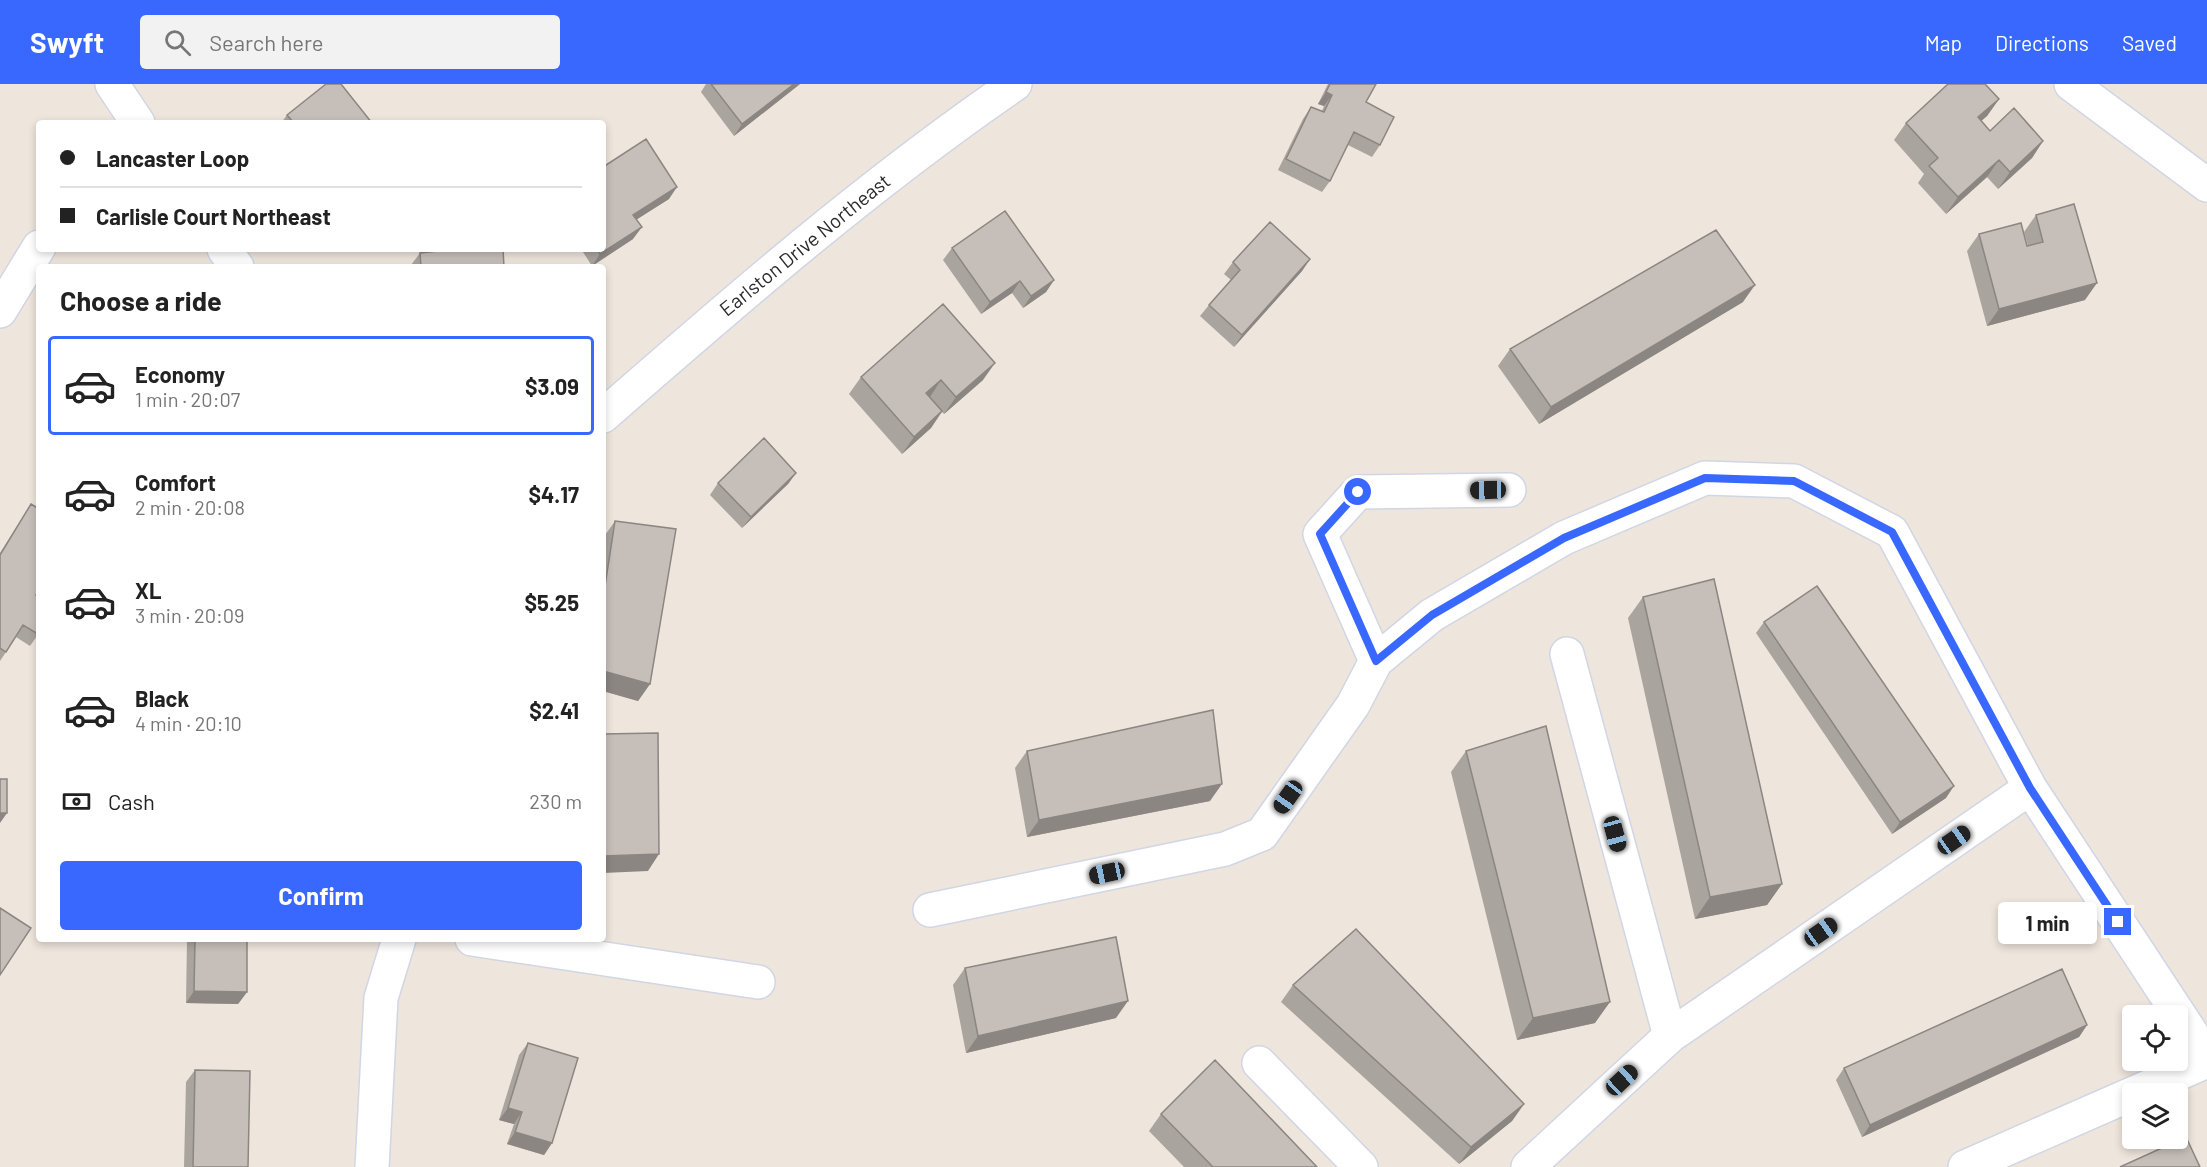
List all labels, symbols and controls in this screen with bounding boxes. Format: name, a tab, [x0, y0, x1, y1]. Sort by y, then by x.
search box	[140, 15, 560, 69]
text: Swyft	[30, 25, 104, 59]
icon: search	[161, 26, 194, 59]
text: Search here	[209, 29, 324, 55]
text: Map	[1925, 30, 1962, 55]
text: Directions	[1995, 30, 2089, 55]
text: Saved	[2122, 30, 2177, 55]
text: Lancaster Loop	[96, 145, 249, 171]
street label: Earlston Drive Northeast	[714, 168, 895, 320]
text: Carlisle Court Northeast	[96, 203, 331, 229]
text: Choose a ride	[60, 284, 222, 316]
icon: car	[63, 359, 117, 413]
text: Economy	[135, 361, 225, 387]
text: $3.09	[525, 373, 579, 399]
text: 1 min · 20:07	[135, 387, 240, 411]
icon: car	[63, 467, 117, 521]
text: Comfort	[135, 469, 216, 495]
route start	[1344, 478, 1371, 505]
text: $4.17	[528, 481, 579, 507]
car	[1470, 481, 1506, 499]
text: 2 min · 20:08	[135, 495, 245, 519]
icon: car	[63, 575, 117, 629]
text: XL	[135, 577, 161, 603]
text: $5.25	[524, 589, 579, 615]
text: 3 min · 20:09	[135, 603, 244, 627]
icon: car	[63, 683, 117, 737]
text: Black	[135, 685, 189, 711]
text: $2.41	[529, 697, 579, 723]
text: 4 min · 20:10	[135, 711, 242, 735]
car	[1270, 777, 1306, 817]
icon: cash	[60, 785, 93, 818]
text: Cash	[108, 788, 155, 814]
text: 230 m	[529, 789, 582, 813]
car	[1602, 814, 1628, 854]
car	[1934, 822, 1974, 858]
car	[1088, 860, 1126, 886]
button: Confirm	[60, 861, 582, 930]
callout: 1 min	[1998, 901, 2097, 943]
route end	[2104, 908, 2131, 935]
text: 1 min	[2026, 911, 2069, 935]
car	[1801, 914, 1841, 950]
map controls	[2122, 1005, 2188, 1149]
button: locate	[2122, 1005, 2188, 1071]
car	[1603, 1061, 1641, 1099]
button: layers	[2122, 1083, 2188, 1149]

